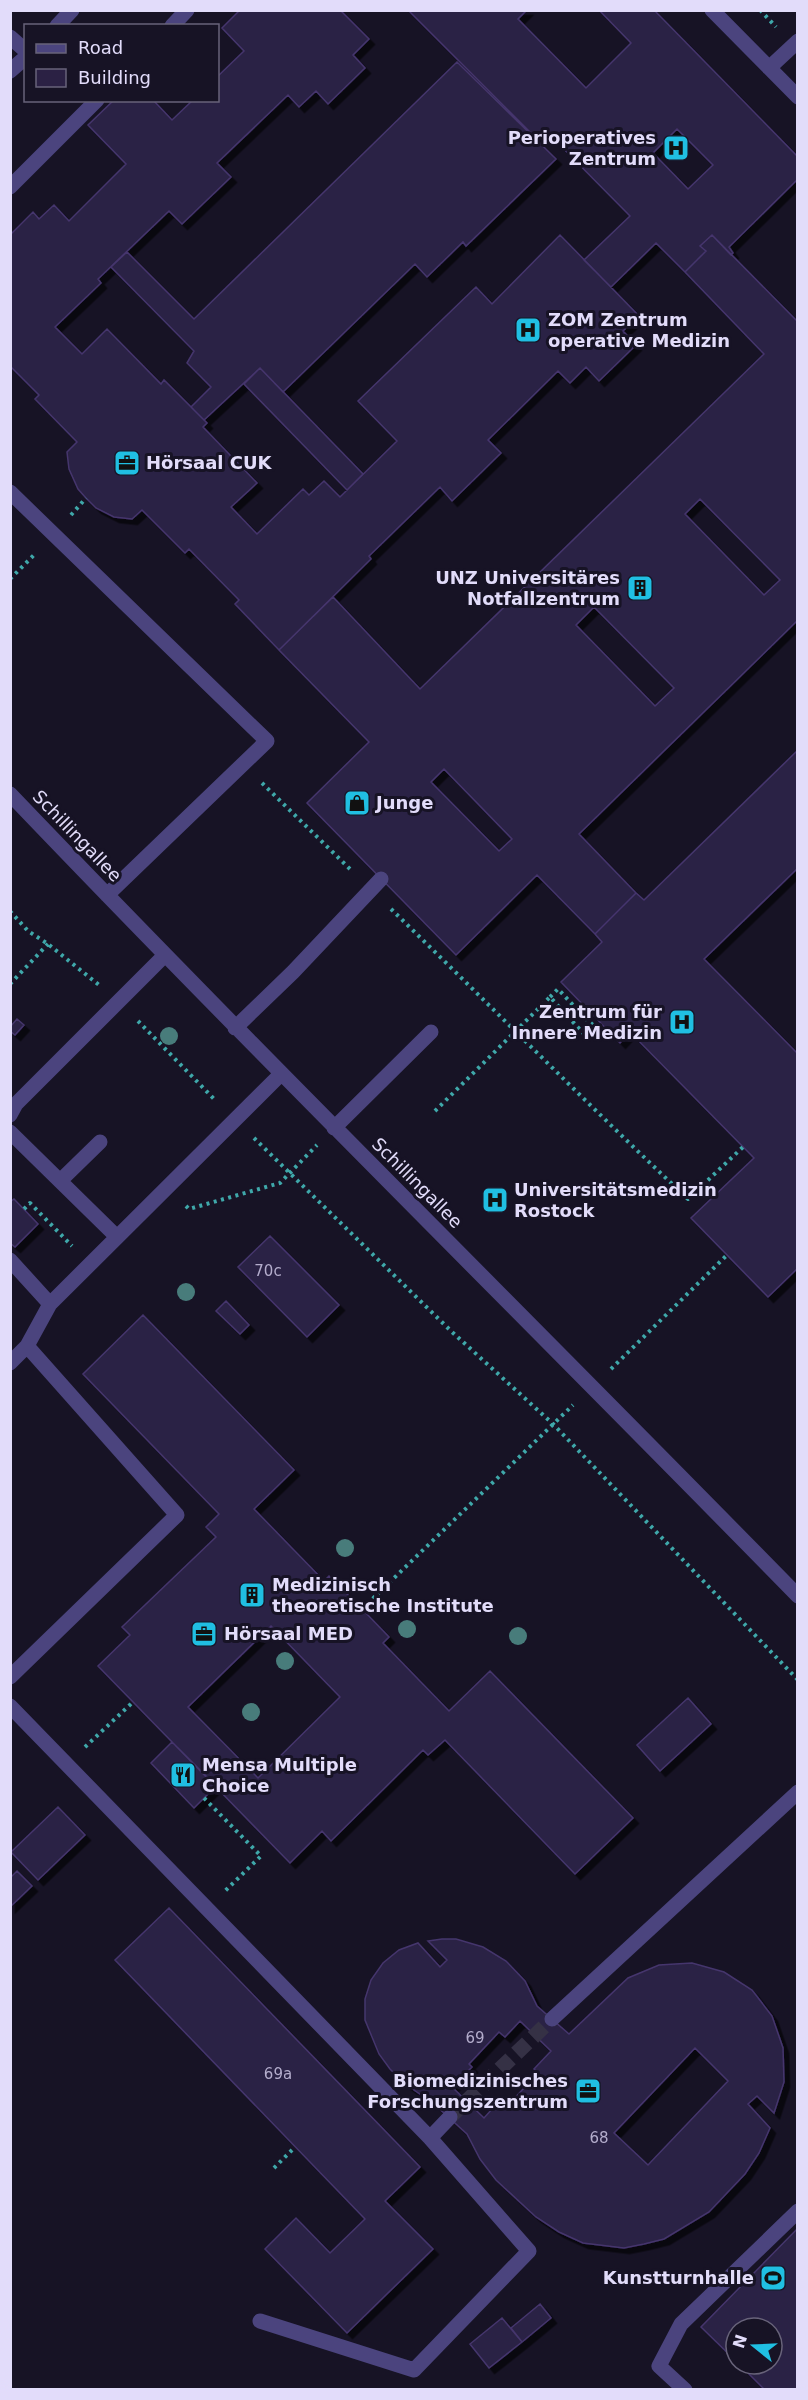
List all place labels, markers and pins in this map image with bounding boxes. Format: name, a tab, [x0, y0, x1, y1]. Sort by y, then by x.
place label: Perioperatives Zentrum	[508, 127, 656, 169]
hospital icon: Perioperatives Zentrum	[661, 133, 691, 163]
place label: ZOM Zentrum operative Medizin	[548, 309, 730, 351]
hospital icon: ZOM Zentrum operative Medizin	[513, 315, 543, 345]
office icon: Hörsaal CUK	[112, 448, 142, 478]
place label: Hörsaal CUK	[146, 452, 273, 473]
place label: UNZ Universitäres Notfallzentrum	[435, 567, 620, 609]
building icon: UNZ Universitäres Notfallzentrum	[625, 573, 655, 603]
shop icon: Junge	[342, 788, 372, 818]
place label: Junge	[374, 792, 433, 813]
place label: Zentrum für Innere Medizin	[511, 1001, 662, 1043]
hospital icon: Zentrum für Innere Medizin	[667, 1007, 697, 1037]
place label: Universitätsmedizin Rostock	[514, 1179, 717, 1221]
hospital icon: Universitätsmedizin Rostock	[480, 1185, 510, 1215]
place label: Medizinisch theoretische Institute	[272, 1574, 494, 1616]
building icon: Medizinisch theoretische Institute	[237, 1580, 267, 1610]
office icon: Hörsaal MED	[189, 1619, 219, 1649]
place label: Hörsaal MED	[224, 1623, 353, 1644]
place label: Mensa Multiple Choice	[202, 1754, 357, 1796]
restaurant icon: Mensa Multiple Choice	[168, 1760, 198, 1790]
place label: Biomedizinisches Forschungszentrum	[367, 2070, 568, 2112]
office icon: Biomedizinisches Forschungszentrum	[573, 2076, 603, 2106]
sports icon: Kunstturnhalle	[758, 2263, 788, 2293]
place label: Kunstturnhalle	[603, 2267, 754, 2288]

